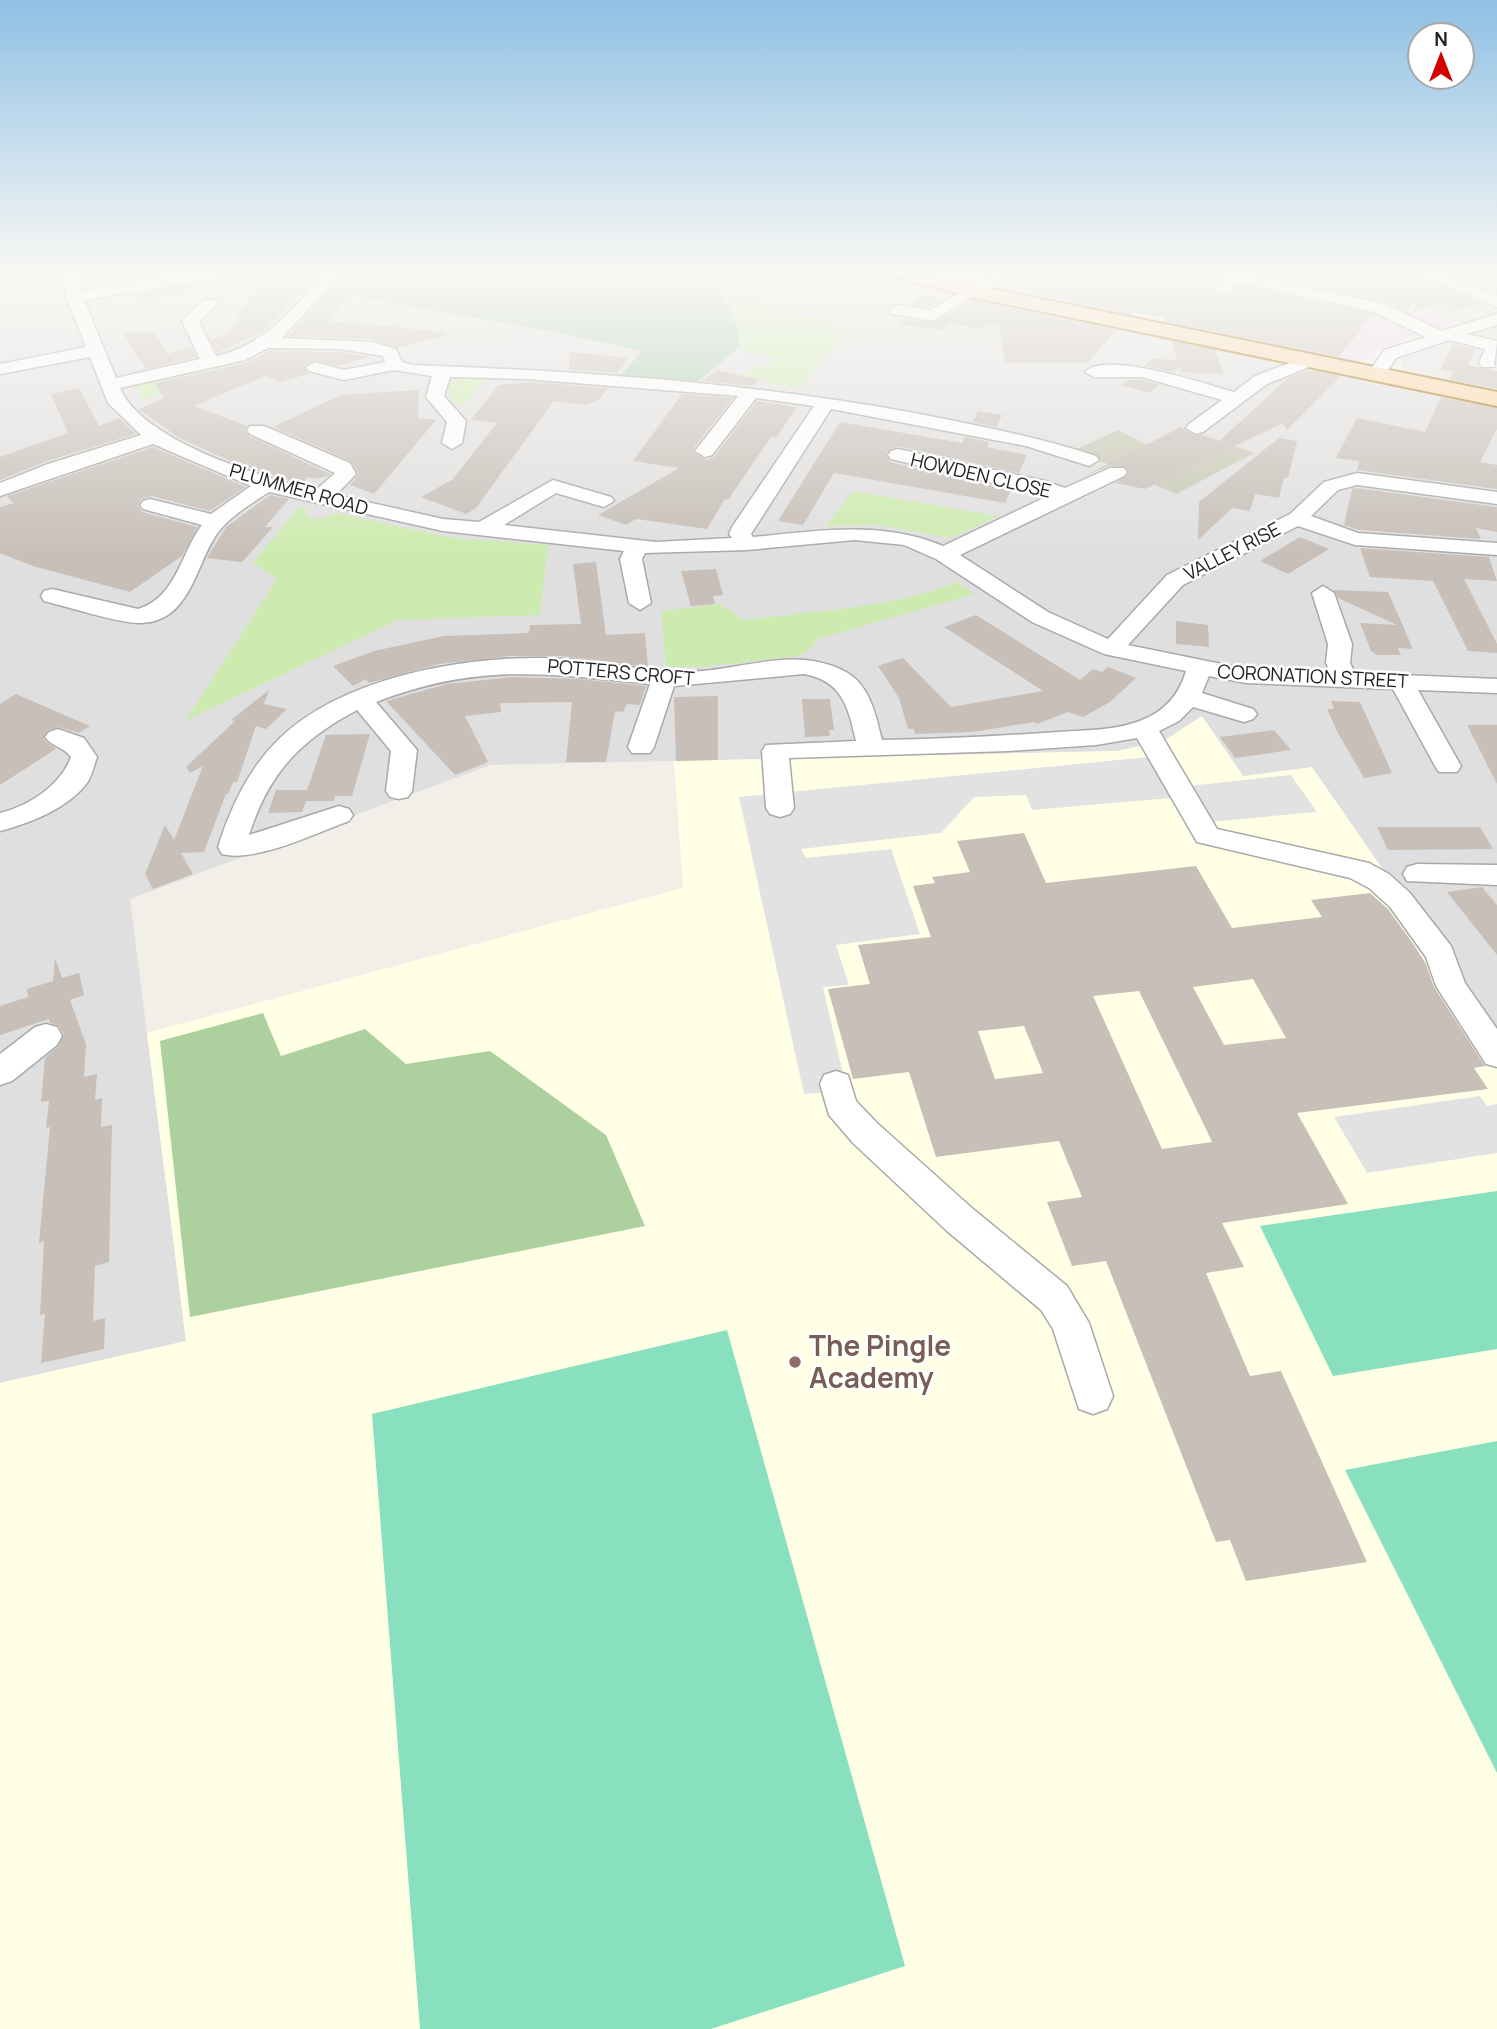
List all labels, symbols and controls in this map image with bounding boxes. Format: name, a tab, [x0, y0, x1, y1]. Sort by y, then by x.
north arrow	[1406, 21, 1476, 91]
text: N	[1434, 26, 1448, 52]
street label: HOWDEN CLOSE	[908, 446, 1054, 504]
street label: PLUMMER ROAD	[227, 457, 371, 521]
street label: VALLEY RISE	[1179, 516, 1285, 586]
street label: POTTERS CROFT	[547, 653, 696, 691]
street label: CORONATION STREET	[1217, 658, 1410, 694]
place label: The Pingle Academy	[809, 1326, 951, 1396]
marker: The Pingle Academy	[787, 1354, 803, 1370]

